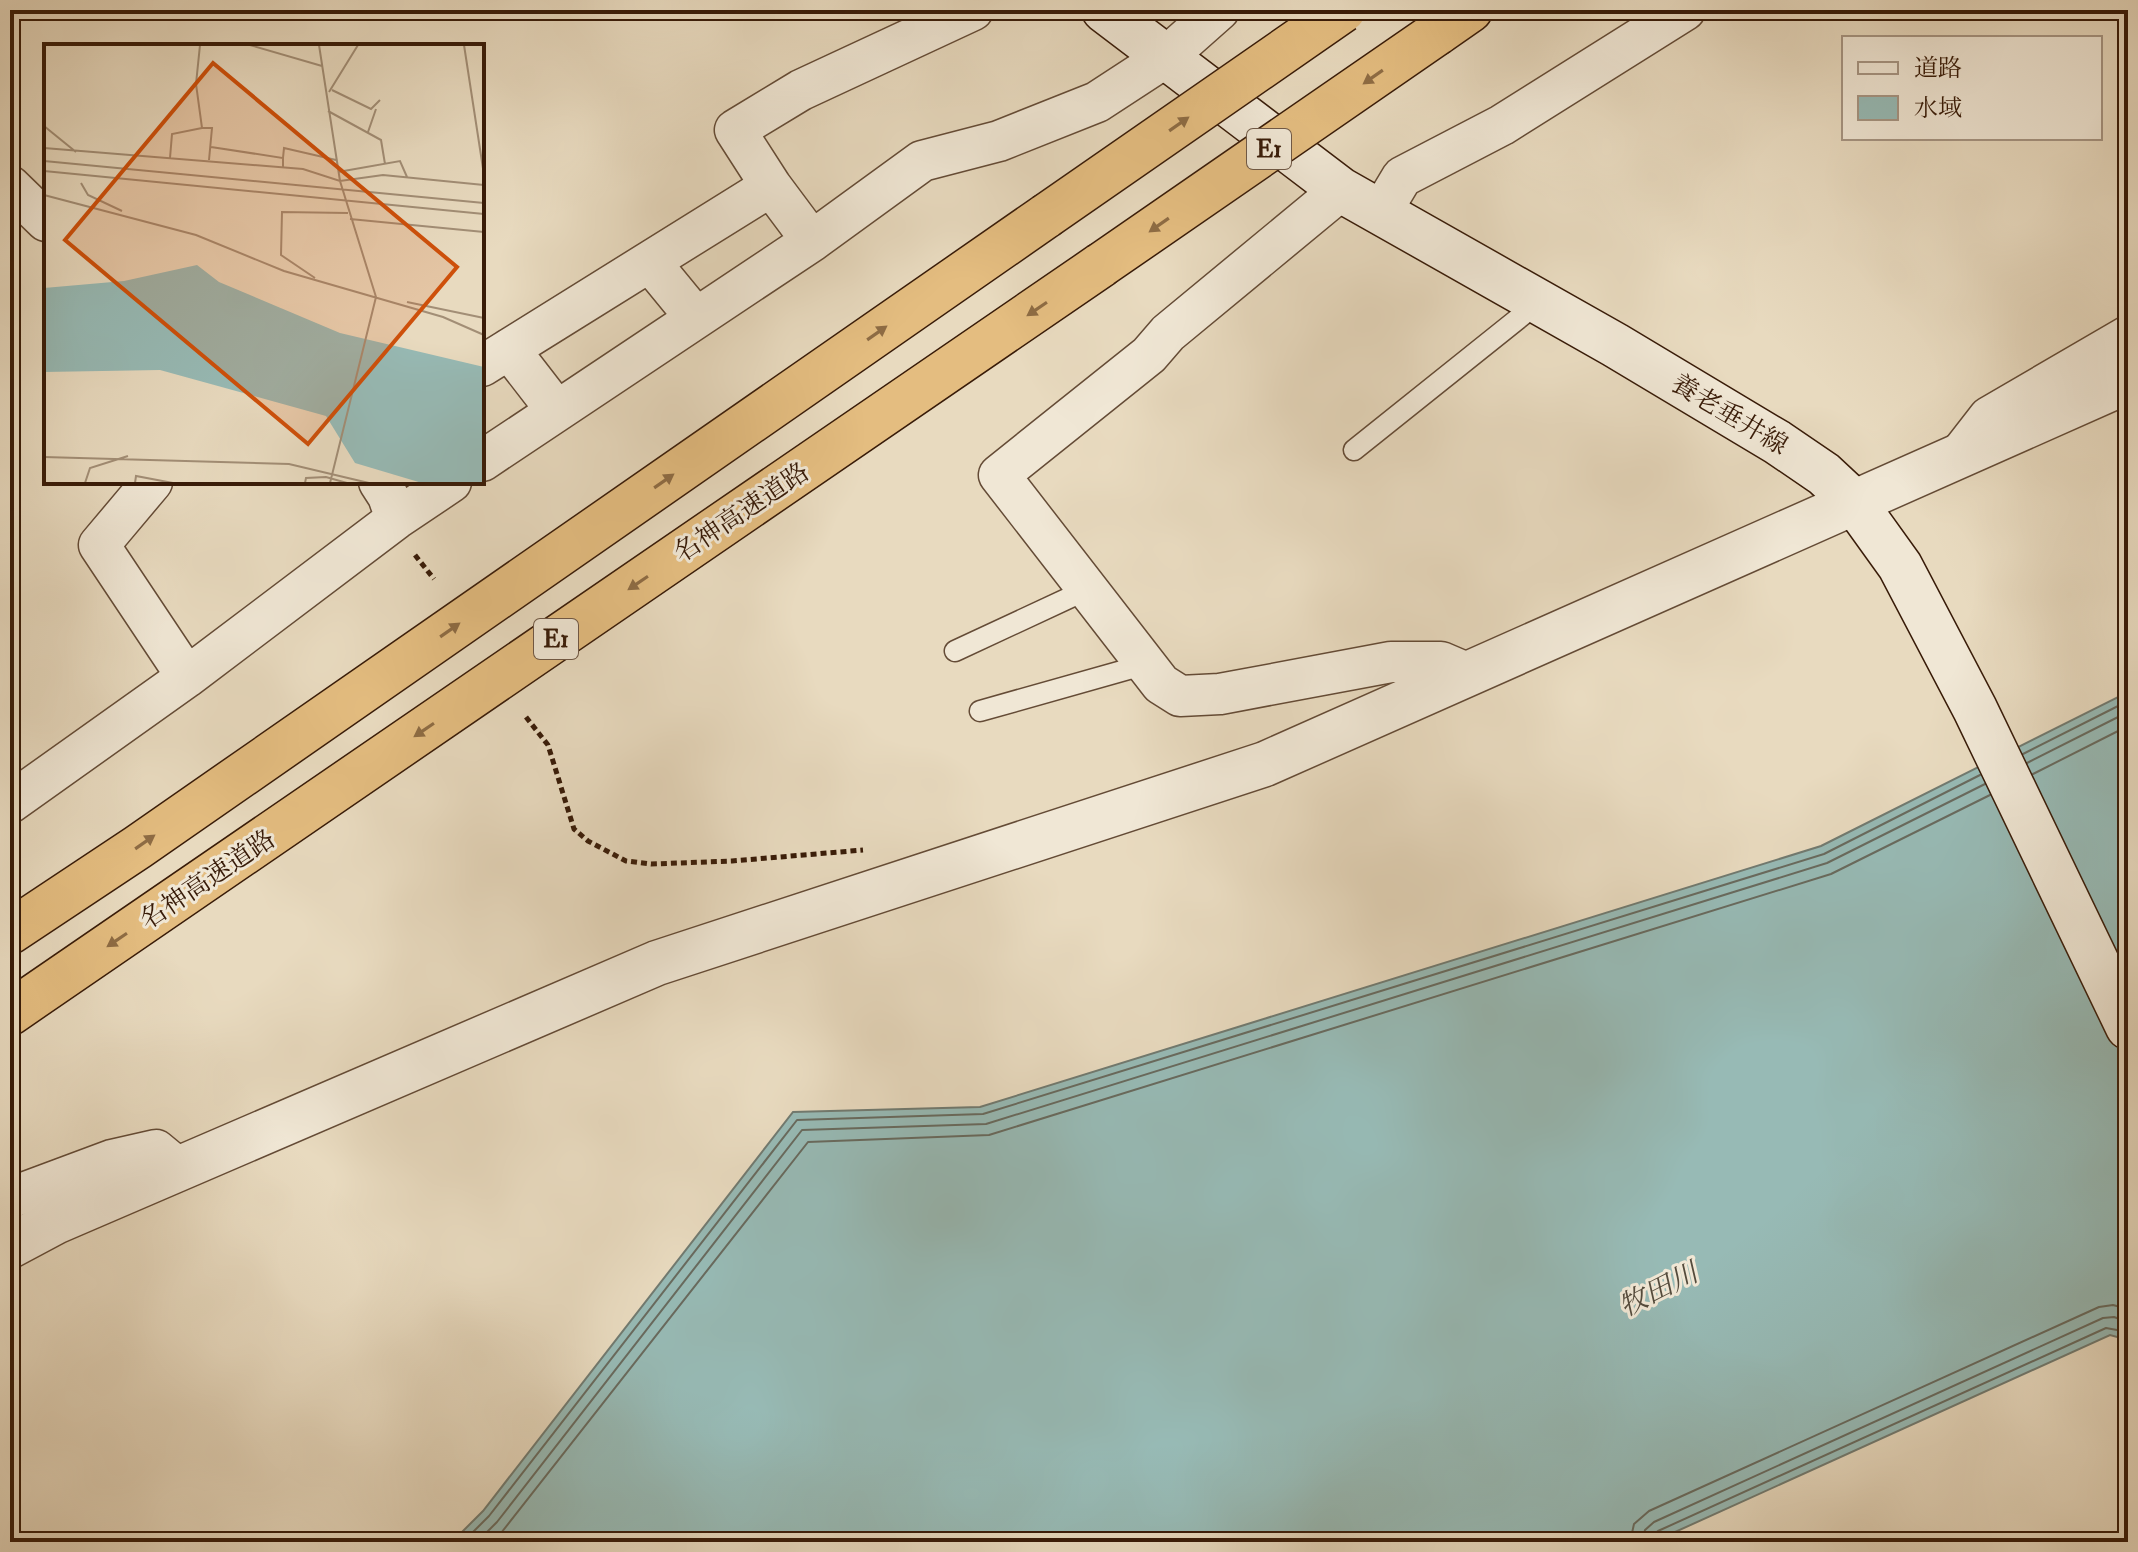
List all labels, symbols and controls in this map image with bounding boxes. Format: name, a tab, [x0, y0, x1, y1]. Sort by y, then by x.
legend	[1842, 36, 2102, 140]
inset map	[44, 44, 484, 484]
text: 道路	[1914, 53, 1962, 84]
one-way arrow	[1362, 69, 1383, 84]
text: 水域	[1914, 93, 1962, 124]
one-way arrow	[1168, 117, 1189, 132]
road number: E1	[1247, 129, 1291, 169]
one-way arrow	[1148, 217, 1169, 232]
one-way arrow	[1027, 301, 1048, 316]
one-way arrow	[867, 326, 888, 341]
street label: 養老垂井線	[1666, 368, 1793, 462]
street label: 名神高速道路	[668, 456, 815, 570]
one-way arrow	[653, 474, 674, 489]
one-way arrow	[628, 575, 649, 590]
road number: E1	[534, 619, 578, 659]
one-way arrow	[440, 623, 461, 638]
one-way arrow	[413, 722, 434, 737]
street label: 名神高速道路	[134, 823, 281, 937]
one-way arrow	[134, 835, 155, 850]
one-way arrow	[106, 932, 127, 947]
water label: 牧田川	[1613, 1254, 1707, 1325]

